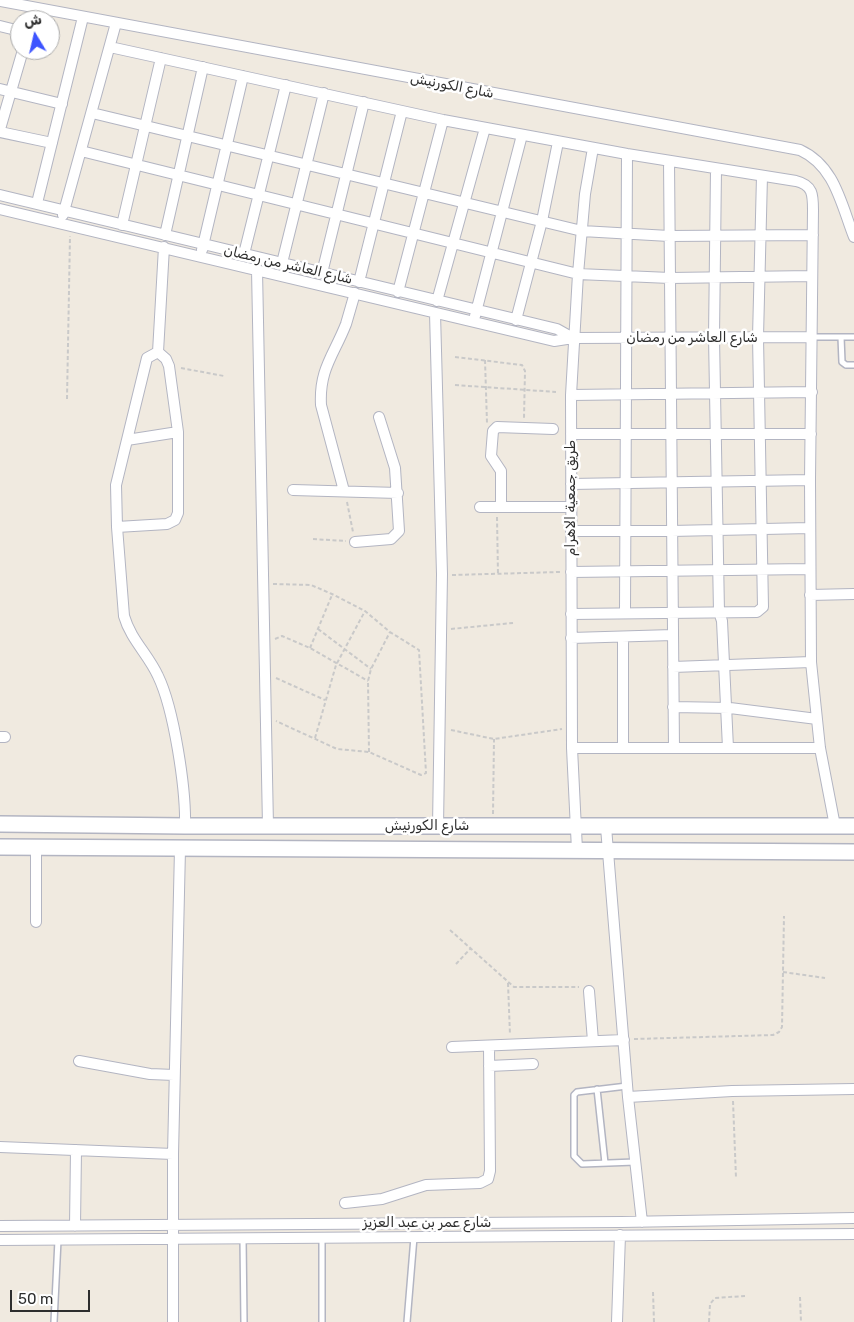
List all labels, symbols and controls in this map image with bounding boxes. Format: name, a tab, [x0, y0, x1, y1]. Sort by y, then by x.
north arrow	[10, 10, 60, 60]
text: ش	[23, 11, 43, 30]
street label: شارع الكورنيش	[409, 70, 495, 102]
street label: شارع العاشر من رمضان	[222, 242, 354, 288]
street label: شارع العاشر من رمضان	[626, 330, 758, 346]
street label: طريق جمعية الاهرام	[563, 440, 579, 556]
street label: شارع الكورنيش	[385, 818, 469, 834]
street label: شارع عمر بن عبد العزيز	[363, 1215, 491, 1231]
scale bar	[12, 1280, 92, 1312]
text: 50 m	[18, 1290, 53, 1308]

